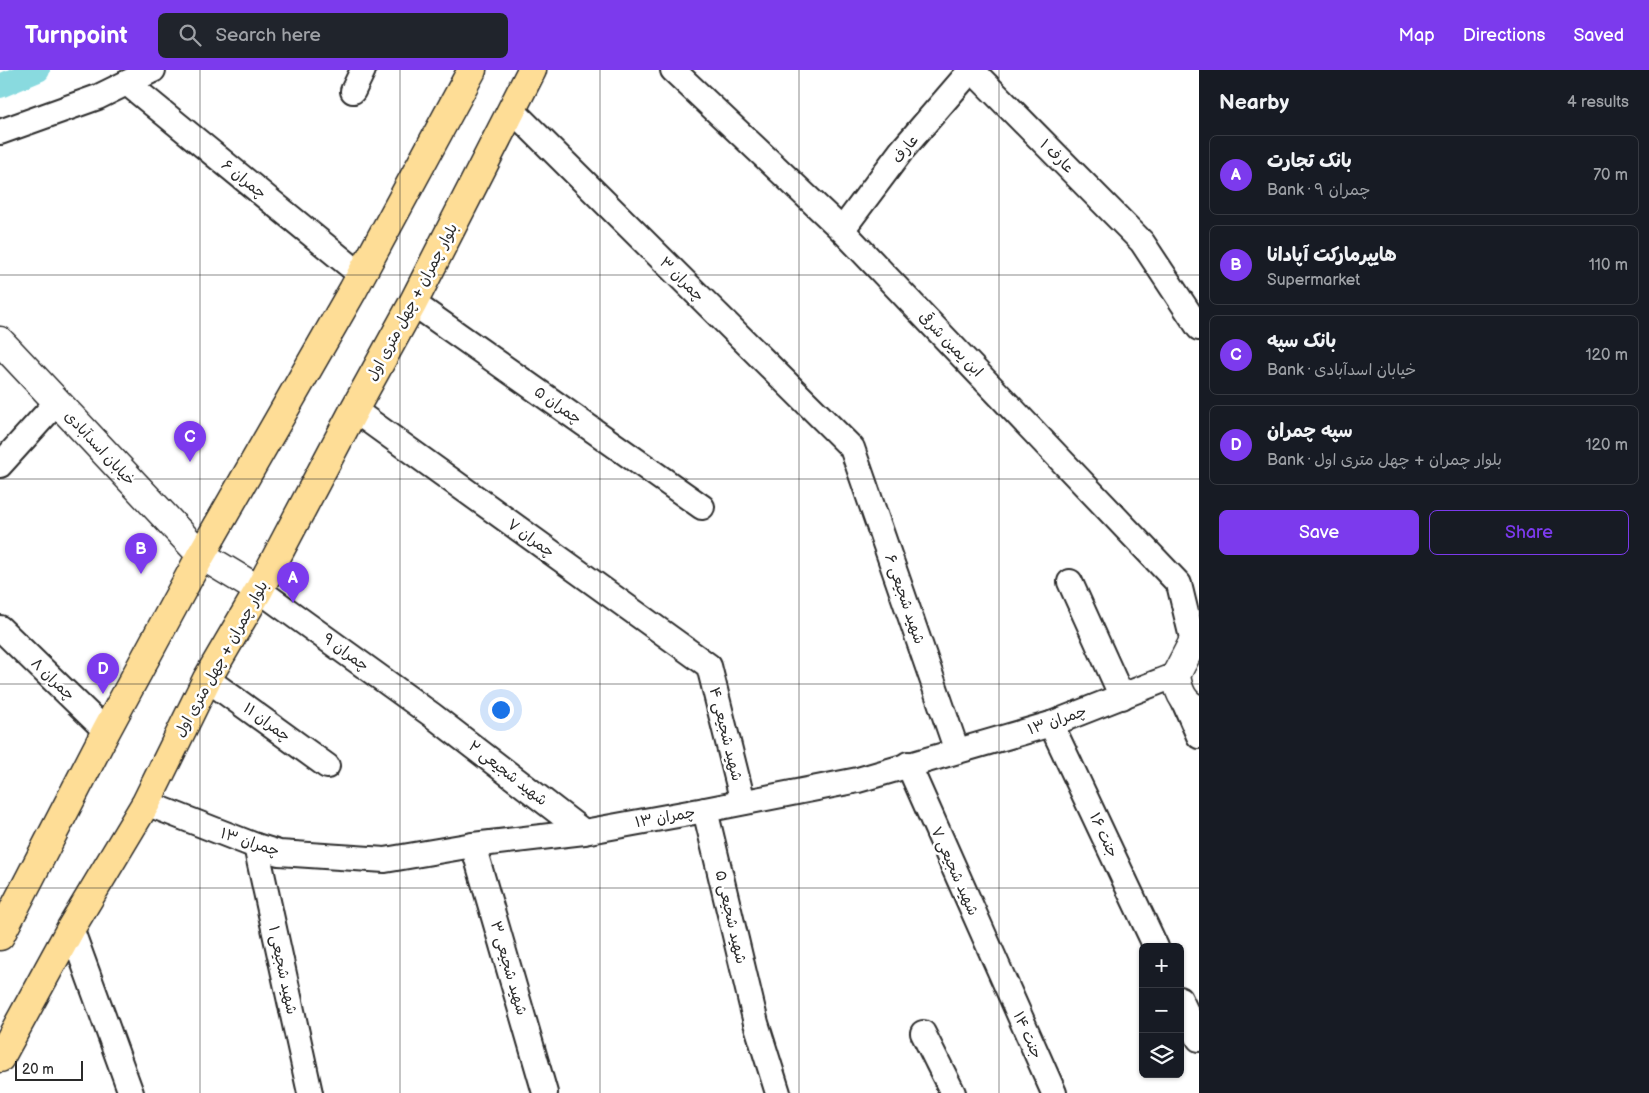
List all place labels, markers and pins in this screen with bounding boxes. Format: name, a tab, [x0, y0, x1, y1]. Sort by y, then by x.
pin: C	[174, 421, 206, 462]
pin: B	[125, 533, 157, 574]
pin: A	[277, 562, 309, 603]
pin: D	[87, 653, 119, 694]

